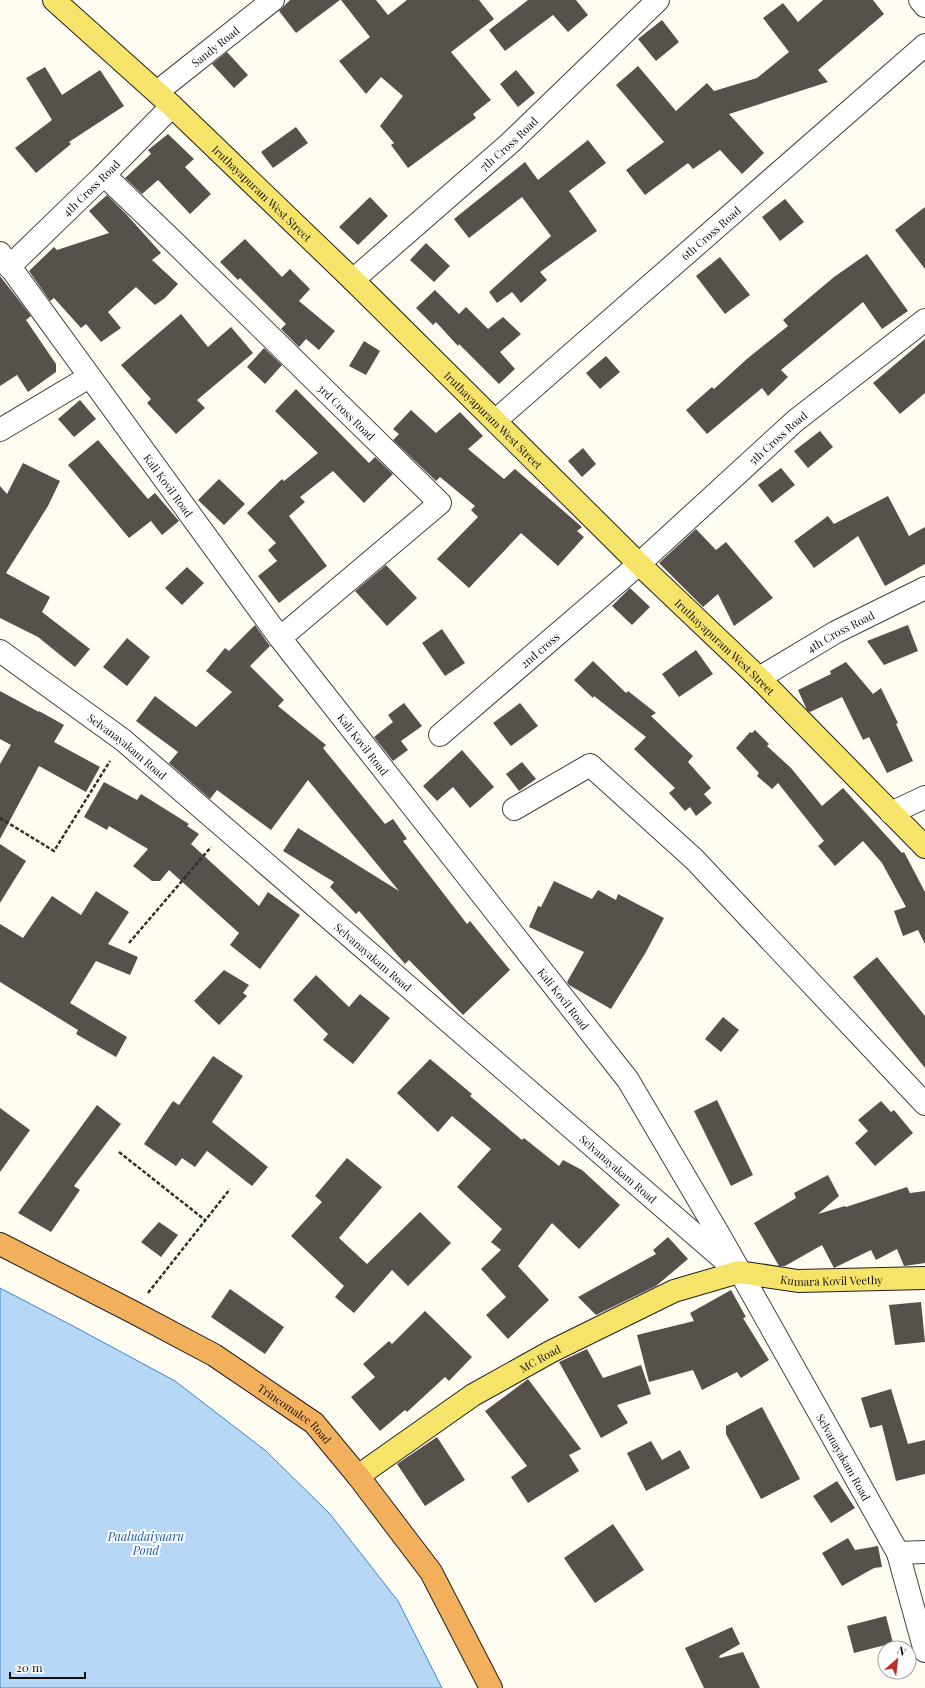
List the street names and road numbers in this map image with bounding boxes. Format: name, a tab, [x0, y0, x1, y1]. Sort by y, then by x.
street label: Sandy Road	[188, 22, 243, 70]
street label: 7th Cross Road	[476, 113, 541, 174]
street label: Iruthayapuram West Street	[209, 141, 316, 244]
street label: 4th Cross Road	[59, 156, 123, 219]
street label: 6th Cross Road	[677, 202, 744, 263]
street label: Iruthayapuram West Street	[441, 368, 546, 472]
street label: 3rd Cross Road	[315, 380, 379, 444]
street label: 5th Cross Road	[745, 407, 810, 468]
street label: Kali Kovil Road	[141, 451, 197, 520]
street label: Iruthayapuram West Street	[672, 595, 779, 698]
street label: 4th Cross Road	[804, 607, 877, 655]
street label: 2nd cross	[517, 629, 562, 671]
street label: Selvanayakam Road	[85, 710, 171, 783]
street label: Kali Kovil Road	[335, 710, 393, 778]
street label: Selvanayakam Road	[332, 919, 416, 995]
street label: Kali Kovil Road	[535, 965, 593, 1033]
street label: Selvanayakam Road	[577, 1131, 661, 1206]
street label: Kumara Kovil Veethy	[779, 1271, 883, 1289]
street label: MC Road	[516, 1340, 563, 1375]
street label: Trincomalee Road	[255, 1380, 336, 1447]
street label: Selvanayakam Road	[814, 1411, 875, 1504]

